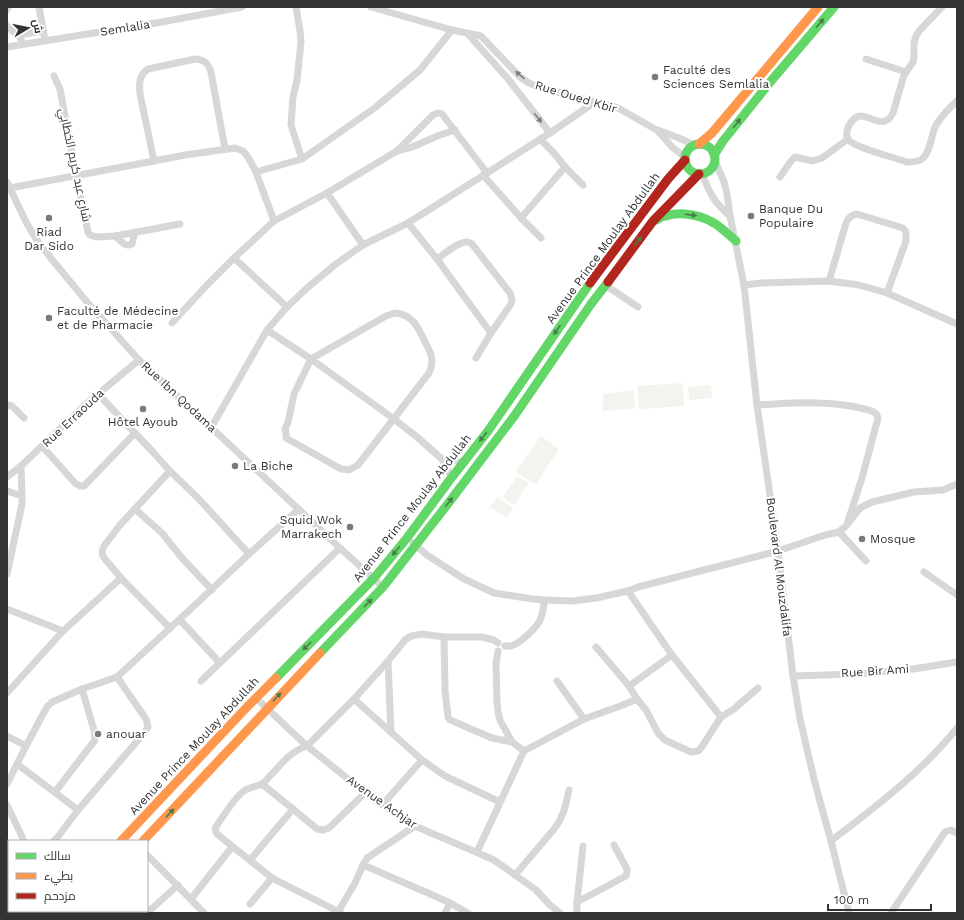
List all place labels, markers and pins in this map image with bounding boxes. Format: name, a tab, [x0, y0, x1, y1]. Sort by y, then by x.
place label: Faculté des Sciences Semlalia	[663, 63, 769, 91]
marker: Faculté des Sciences Semlalia	[650, 72, 660, 82]
place label: Banque Du Populaire	[759, 202, 823, 230]
marker: Banque Du Populaire	[746, 211, 756, 221]
marker: Riad Dar Sido	[44, 213, 54, 223]
place label: Riad Dar Sido	[24, 225, 74, 253]
place label: Faculté de Médecine et de Pharmacie	[57, 304, 179, 332]
marker: Faculté de Médecine et de Pharmacie	[44, 313, 54, 323]
marker: Hôtel Ayoub	[138, 404, 148, 414]
place label: Hôtel Ayoub	[108, 415, 178, 429]
place label: La Biche	[243, 459, 293, 473]
marker: La Biche	[230, 461, 240, 471]
place label: Squid Wok Marrakech	[280, 513, 342, 541]
marker: Squid Wok Marrakech	[345, 522, 355, 532]
place label: Mosque	[870, 532, 916, 546]
marker: Mosque	[857, 534, 867, 544]
place label: anouar	[106, 727, 147, 741]
marker: anouar	[93, 729, 103, 739]

